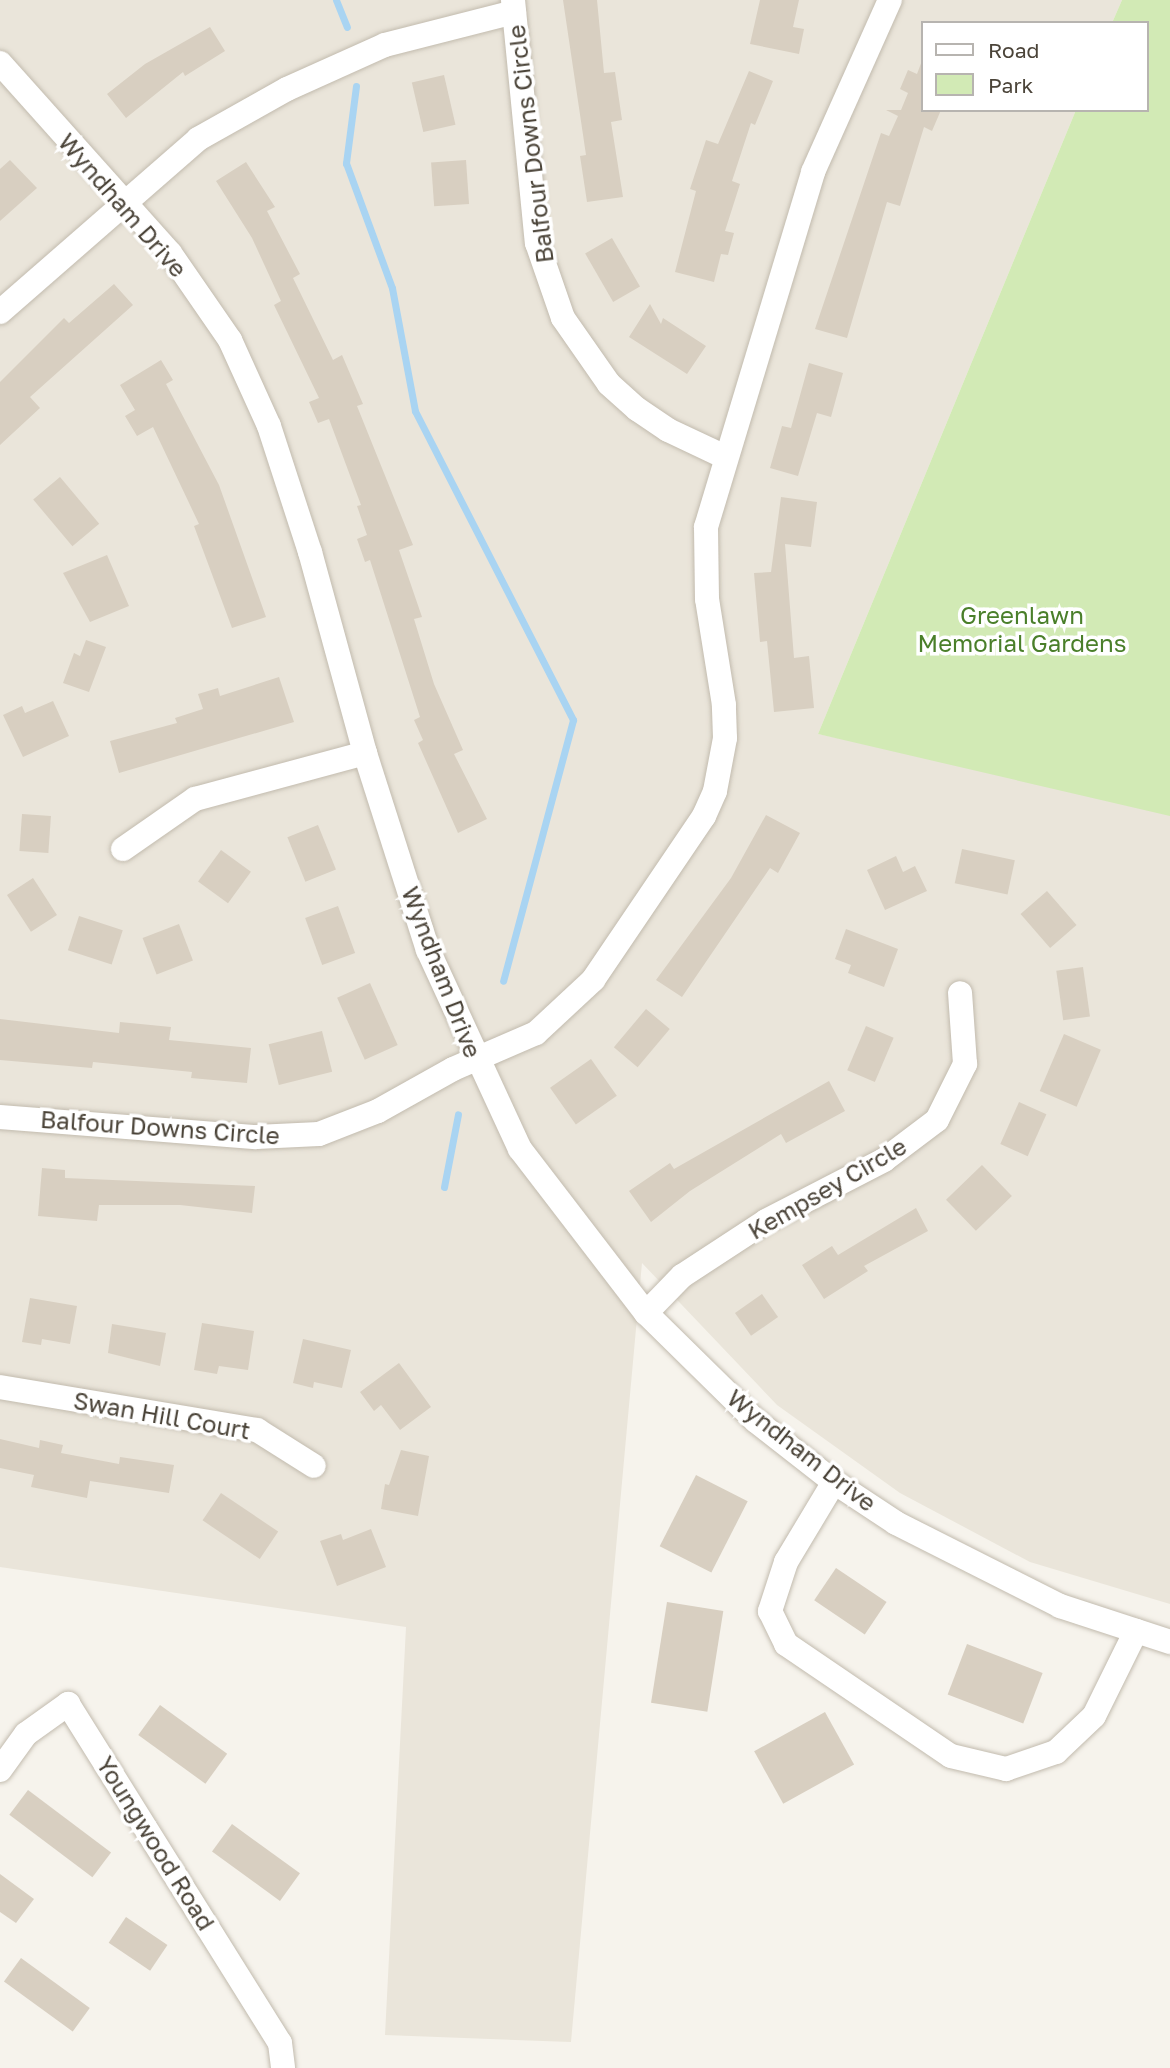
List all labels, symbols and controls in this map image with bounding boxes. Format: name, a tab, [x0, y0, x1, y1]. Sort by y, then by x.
legend	[922, 21, 1149, 112]
street label: Balfour Downs Circle	[501, 23, 559, 265]
text: Road	[988, 37, 1039, 63]
text: Park	[988, 72, 1033, 98]
street label: Wyndham Drive	[53, 127, 193, 283]
park label: Greenlawn Memorial Gardens	[918, 601, 1126, 657]
street label: Wyndham Drive	[396, 882, 488, 1062]
street label: Balfour Downs Circle	[39, 1104, 281, 1150]
street label: Kempsey Circle	[743, 1131, 911, 1245]
street label: Wyndham Drive	[722, 1383, 882, 1517]
street label: Swan Hill Court	[71, 1385, 253, 1445]
street label: Youngwood Road	[91, 1751, 221, 1935]

